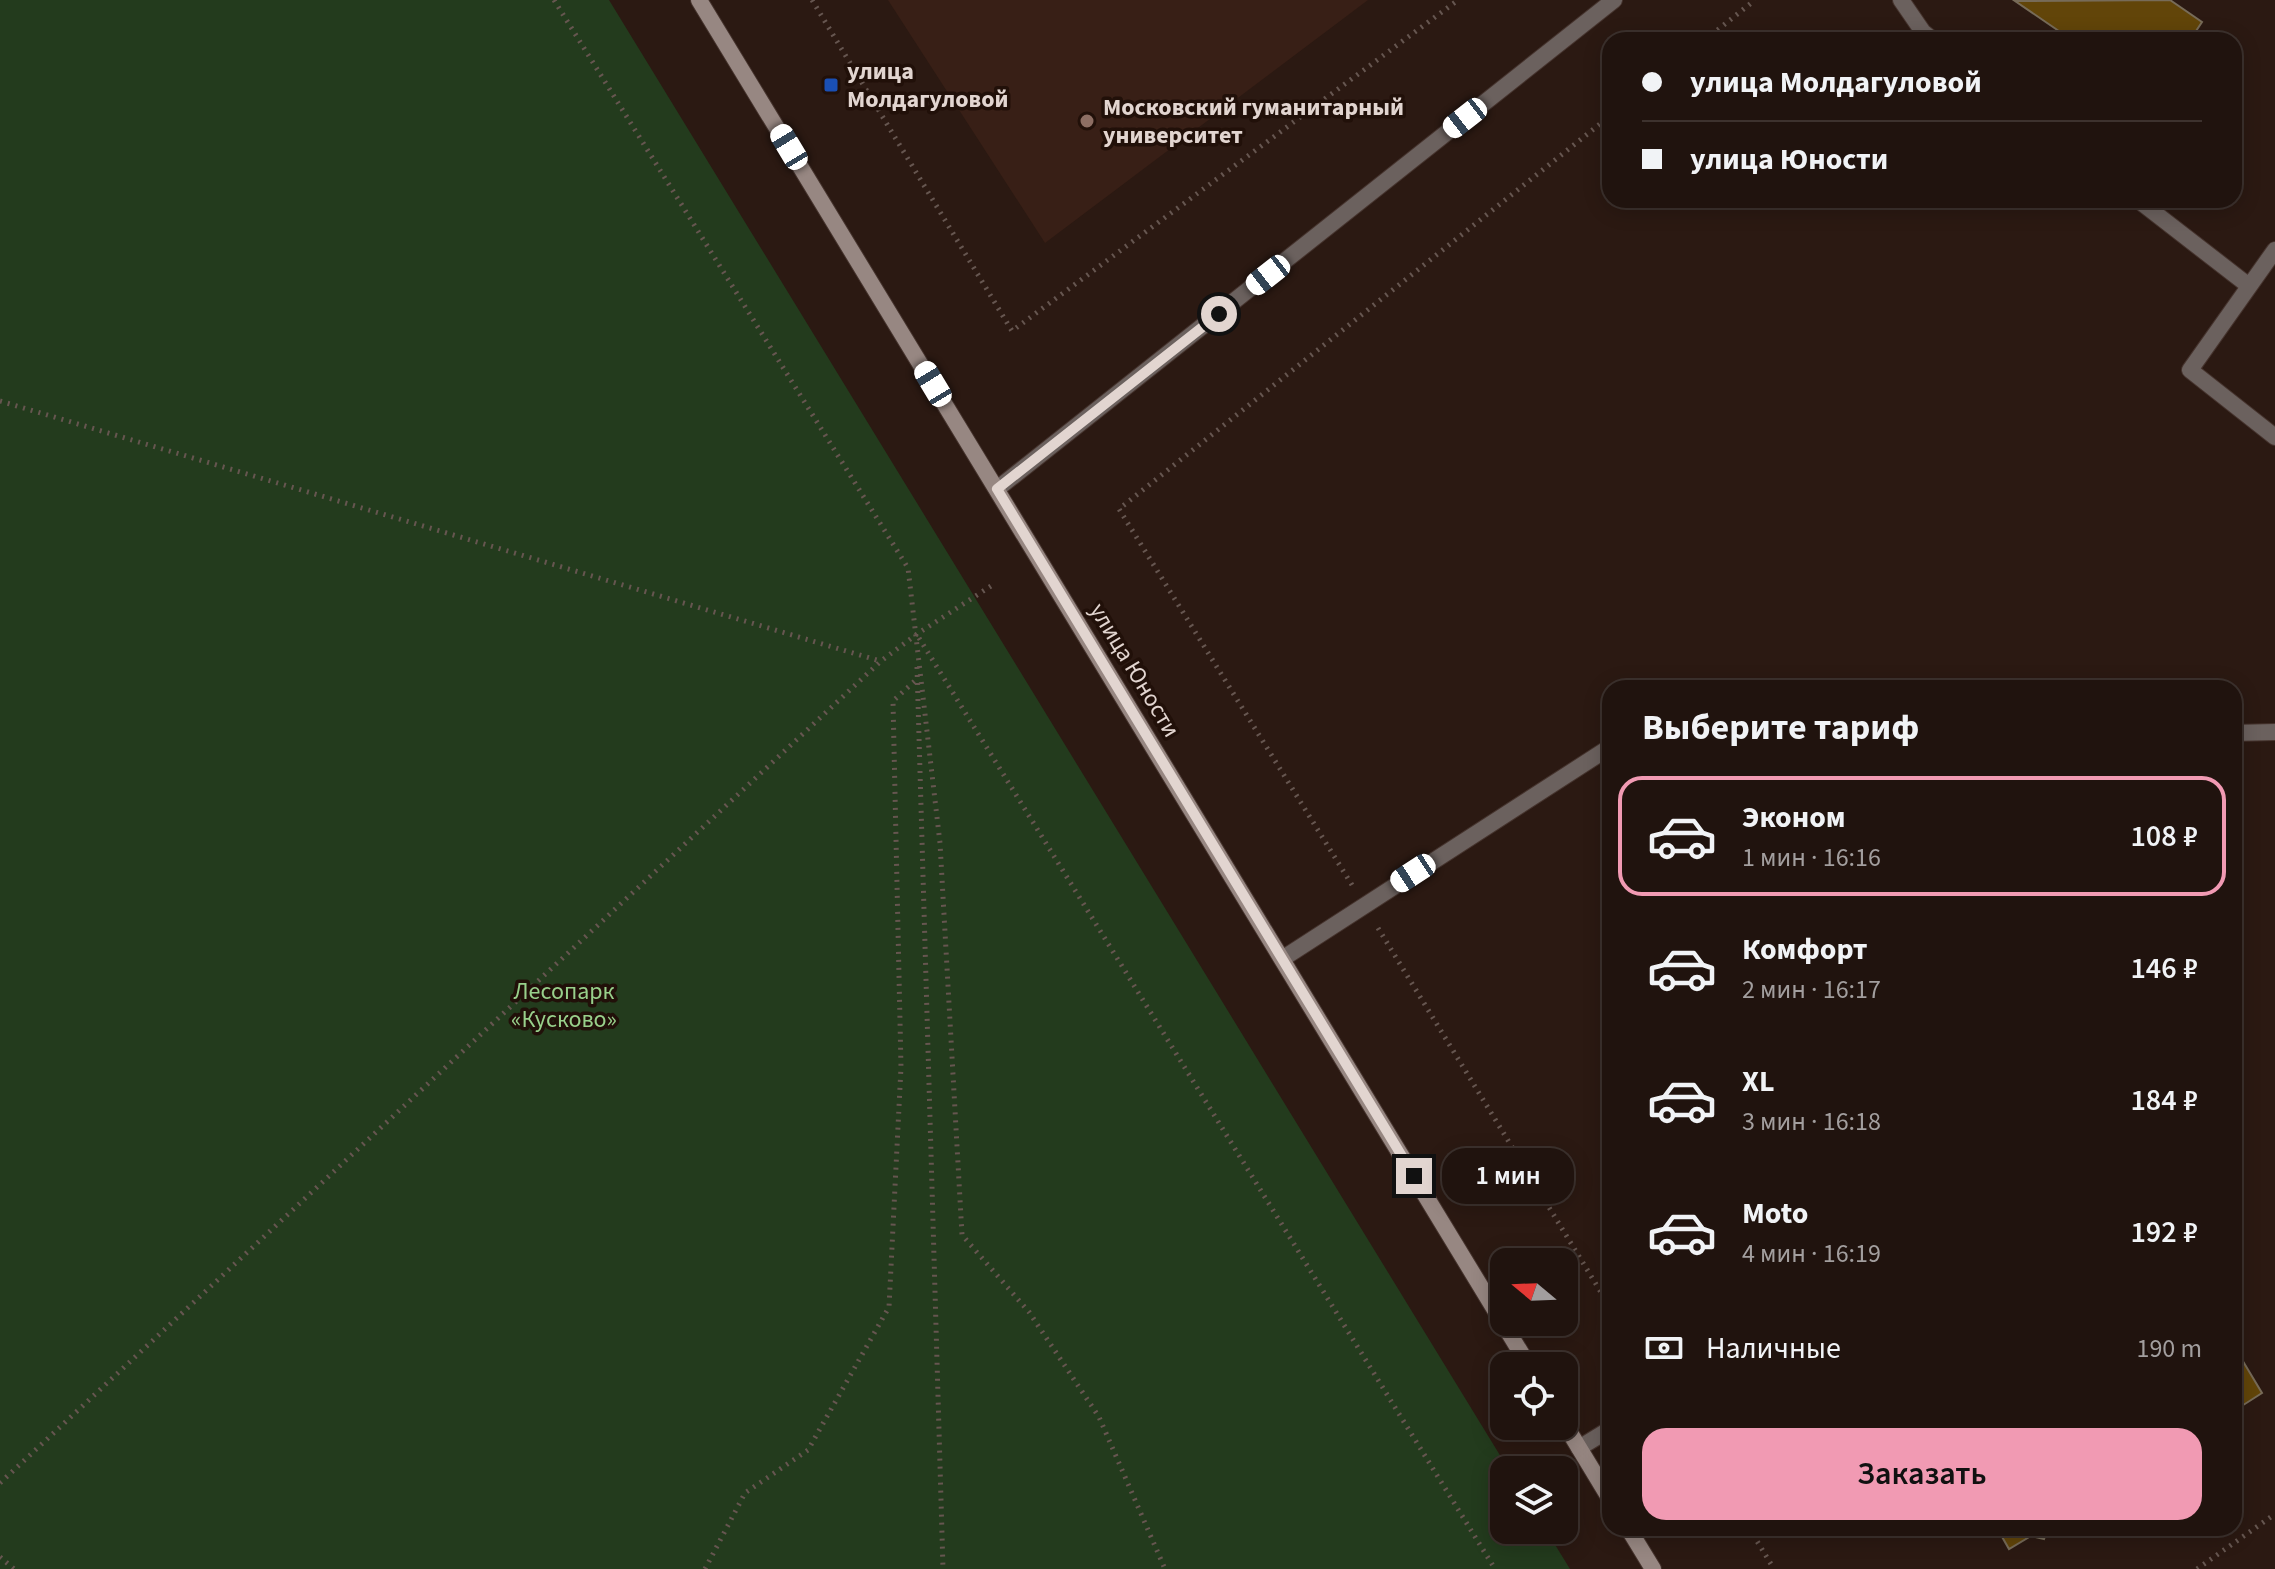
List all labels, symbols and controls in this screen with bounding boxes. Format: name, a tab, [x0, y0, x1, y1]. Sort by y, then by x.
place label: улица Молдагуловой	[847, 54, 1009, 117]
text: улица Молдагуловой	[1690, 61, 1982, 104]
marker: улица Молдагуловой	[822, 76, 840, 94]
place label: Московский гуманитарный университет	[1103, 90, 1404, 153]
car	[1439, 94, 1491, 142]
marker: Московский гуманитарный университет	[1078, 112, 1096, 130]
car	[766, 120, 812, 174]
text: улица Юности	[1690, 138, 1888, 181]
car	[1242, 251, 1294, 299]
route start	[1201, 296, 1237, 332]
car	[910, 357, 956, 411]
street label: улица Юности	[1081, 596, 1189, 744]
text: Выберите тариф	[1642, 702, 1919, 753]
text: Эконом	[1742, 796, 1846, 839]
icon: car	[1646, 800, 1718, 872]
text: 108 ₽	[2130, 815, 2198, 858]
text: 1 мин · 16:16	[1742, 839, 1881, 876]
car	[1386, 850, 1440, 896]
text: Комфорт	[1742, 928, 1868, 971]
icon: car	[1646, 932, 1718, 1004]
text: 146 ₽	[2130, 947, 2198, 990]
text: 2 мин · 16:17	[1742, 971, 1881, 1008]
park label: Лесопарк «Кусково»	[511, 974, 617, 1037]
text: XL	[1742, 1060, 1775, 1103]
icon: car	[1646, 1064, 1718, 1136]
text: 184 ₽	[2130, 1079, 2198, 1122]
text: 3 мин · 16:18	[1742, 1103, 1881, 1140]
callout: 1 мин	[1442, 1148, 1574, 1204]
text: 1 мин	[1475, 1157, 1541, 1194]
route end	[1396, 1158, 1432, 1194]
text: Moto	[1742, 1192, 1808, 1235]
icon: car	[1646, 1196, 1718, 1268]
text: 192 ₽	[2130, 1211, 2198, 1254]
text: 4 мин · 16:19	[1742, 1235, 1881, 1272]
north arrow	[1490, 1248, 1578, 1336]
map controls	[1490, 1248, 1578, 1544]
icon: cash	[1642, 1326, 1686, 1370]
text: Наличные	[1706, 1327, 1841, 1370]
text: 190 m	[2136, 1330, 2202, 1367]
button: locate	[1490, 1352, 1578, 1440]
button: Заказать	[1642, 1428, 2202, 1520]
button: layers	[1490, 1456, 1578, 1544]

